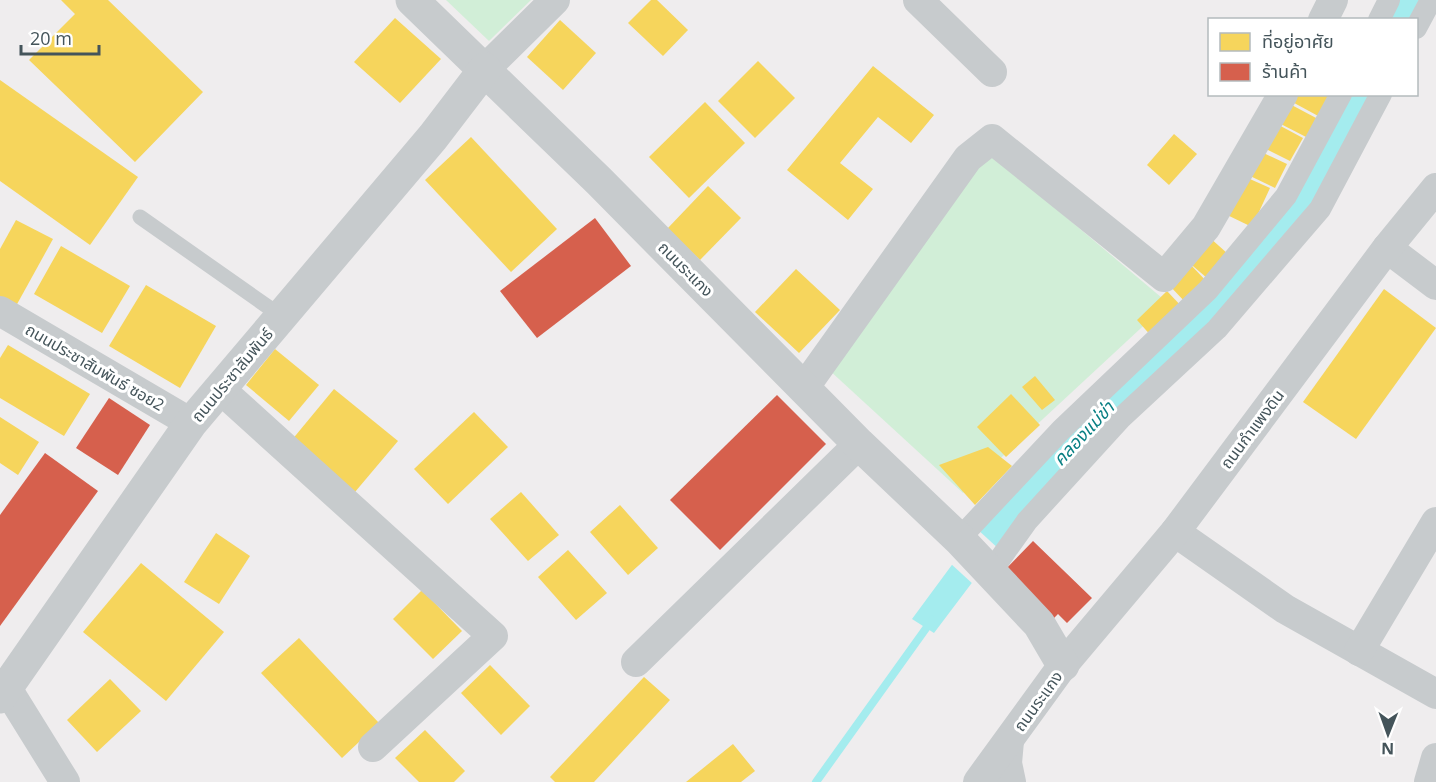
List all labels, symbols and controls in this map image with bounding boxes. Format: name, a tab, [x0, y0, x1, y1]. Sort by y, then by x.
scale bar	[21, 18, 99, 56]
legend	[1208, 18, 1418, 96]
text: 20 m	[30, 26, 72, 50]
text: ที่อยู่อาศัย	[1262, 29, 1334, 54]
text: ร้านค้า	[1262, 59, 1308, 83]
street label: ถนนระแกง	[654, 237, 718, 301]
street label: ถนนประชาสัมพันธ์ ซอย2	[22, 318, 168, 416]
street label: ถนนประชาสัมพันธ์	[186, 323, 278, 427]
street label: ถนนกำแพงดิน	[1215, 385, 1289, 473]
water label: คลองแม่ข่า	[1047, 395, 1119, 470]
street label: ถนนระแกง	[1009, 666, 1067, 736]
north arrow	[1358, 704, 1418, 764]
text: N	[1381, 738, 1394, 760]

